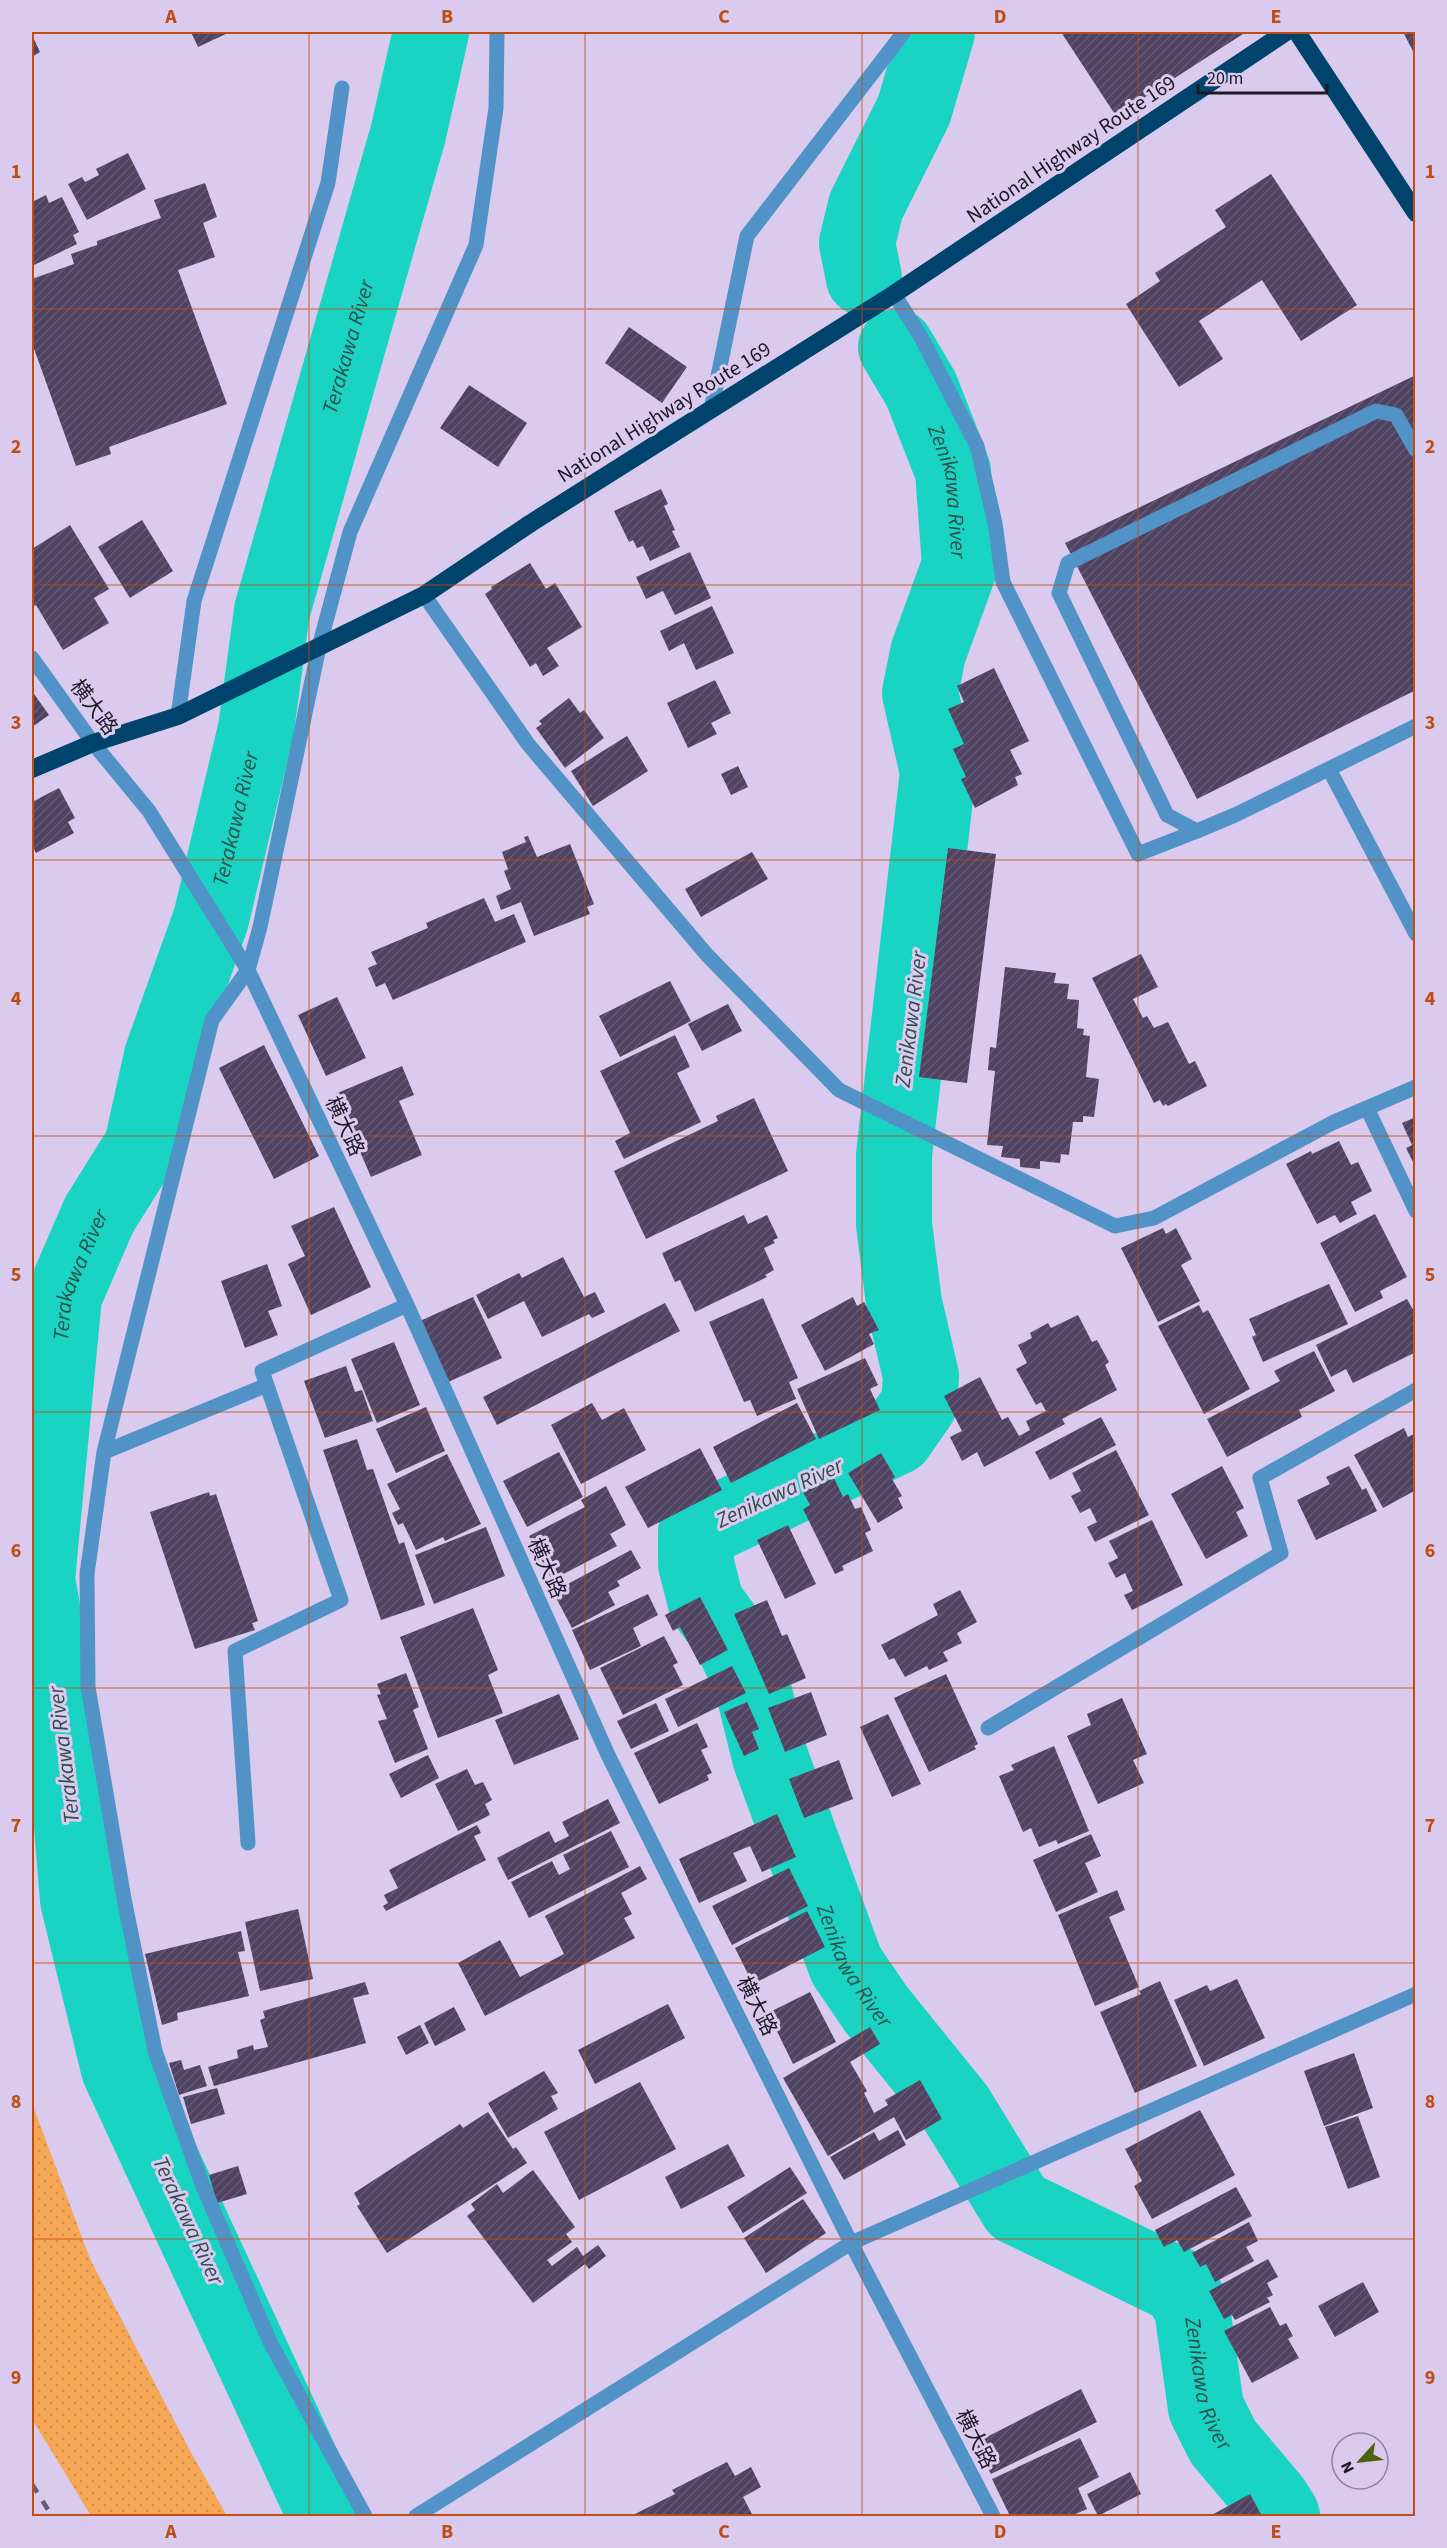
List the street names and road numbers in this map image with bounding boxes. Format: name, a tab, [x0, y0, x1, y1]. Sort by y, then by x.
street label: National Highway Route 169	[960, 68, 1182, 230]
street label: National Highway Route 169	[551, 334, 777, 490]
street label: 横大路	[63, 673, 125, 741]
street label: 横大路	[318, 1091, 372, 1161]
street label: 横大路	[520, 1533, 574, 1603]
street label: 横大路	[729, 1971, 785, 2041]
street label: 横大路	[948, 2404, 1004, 2474]

